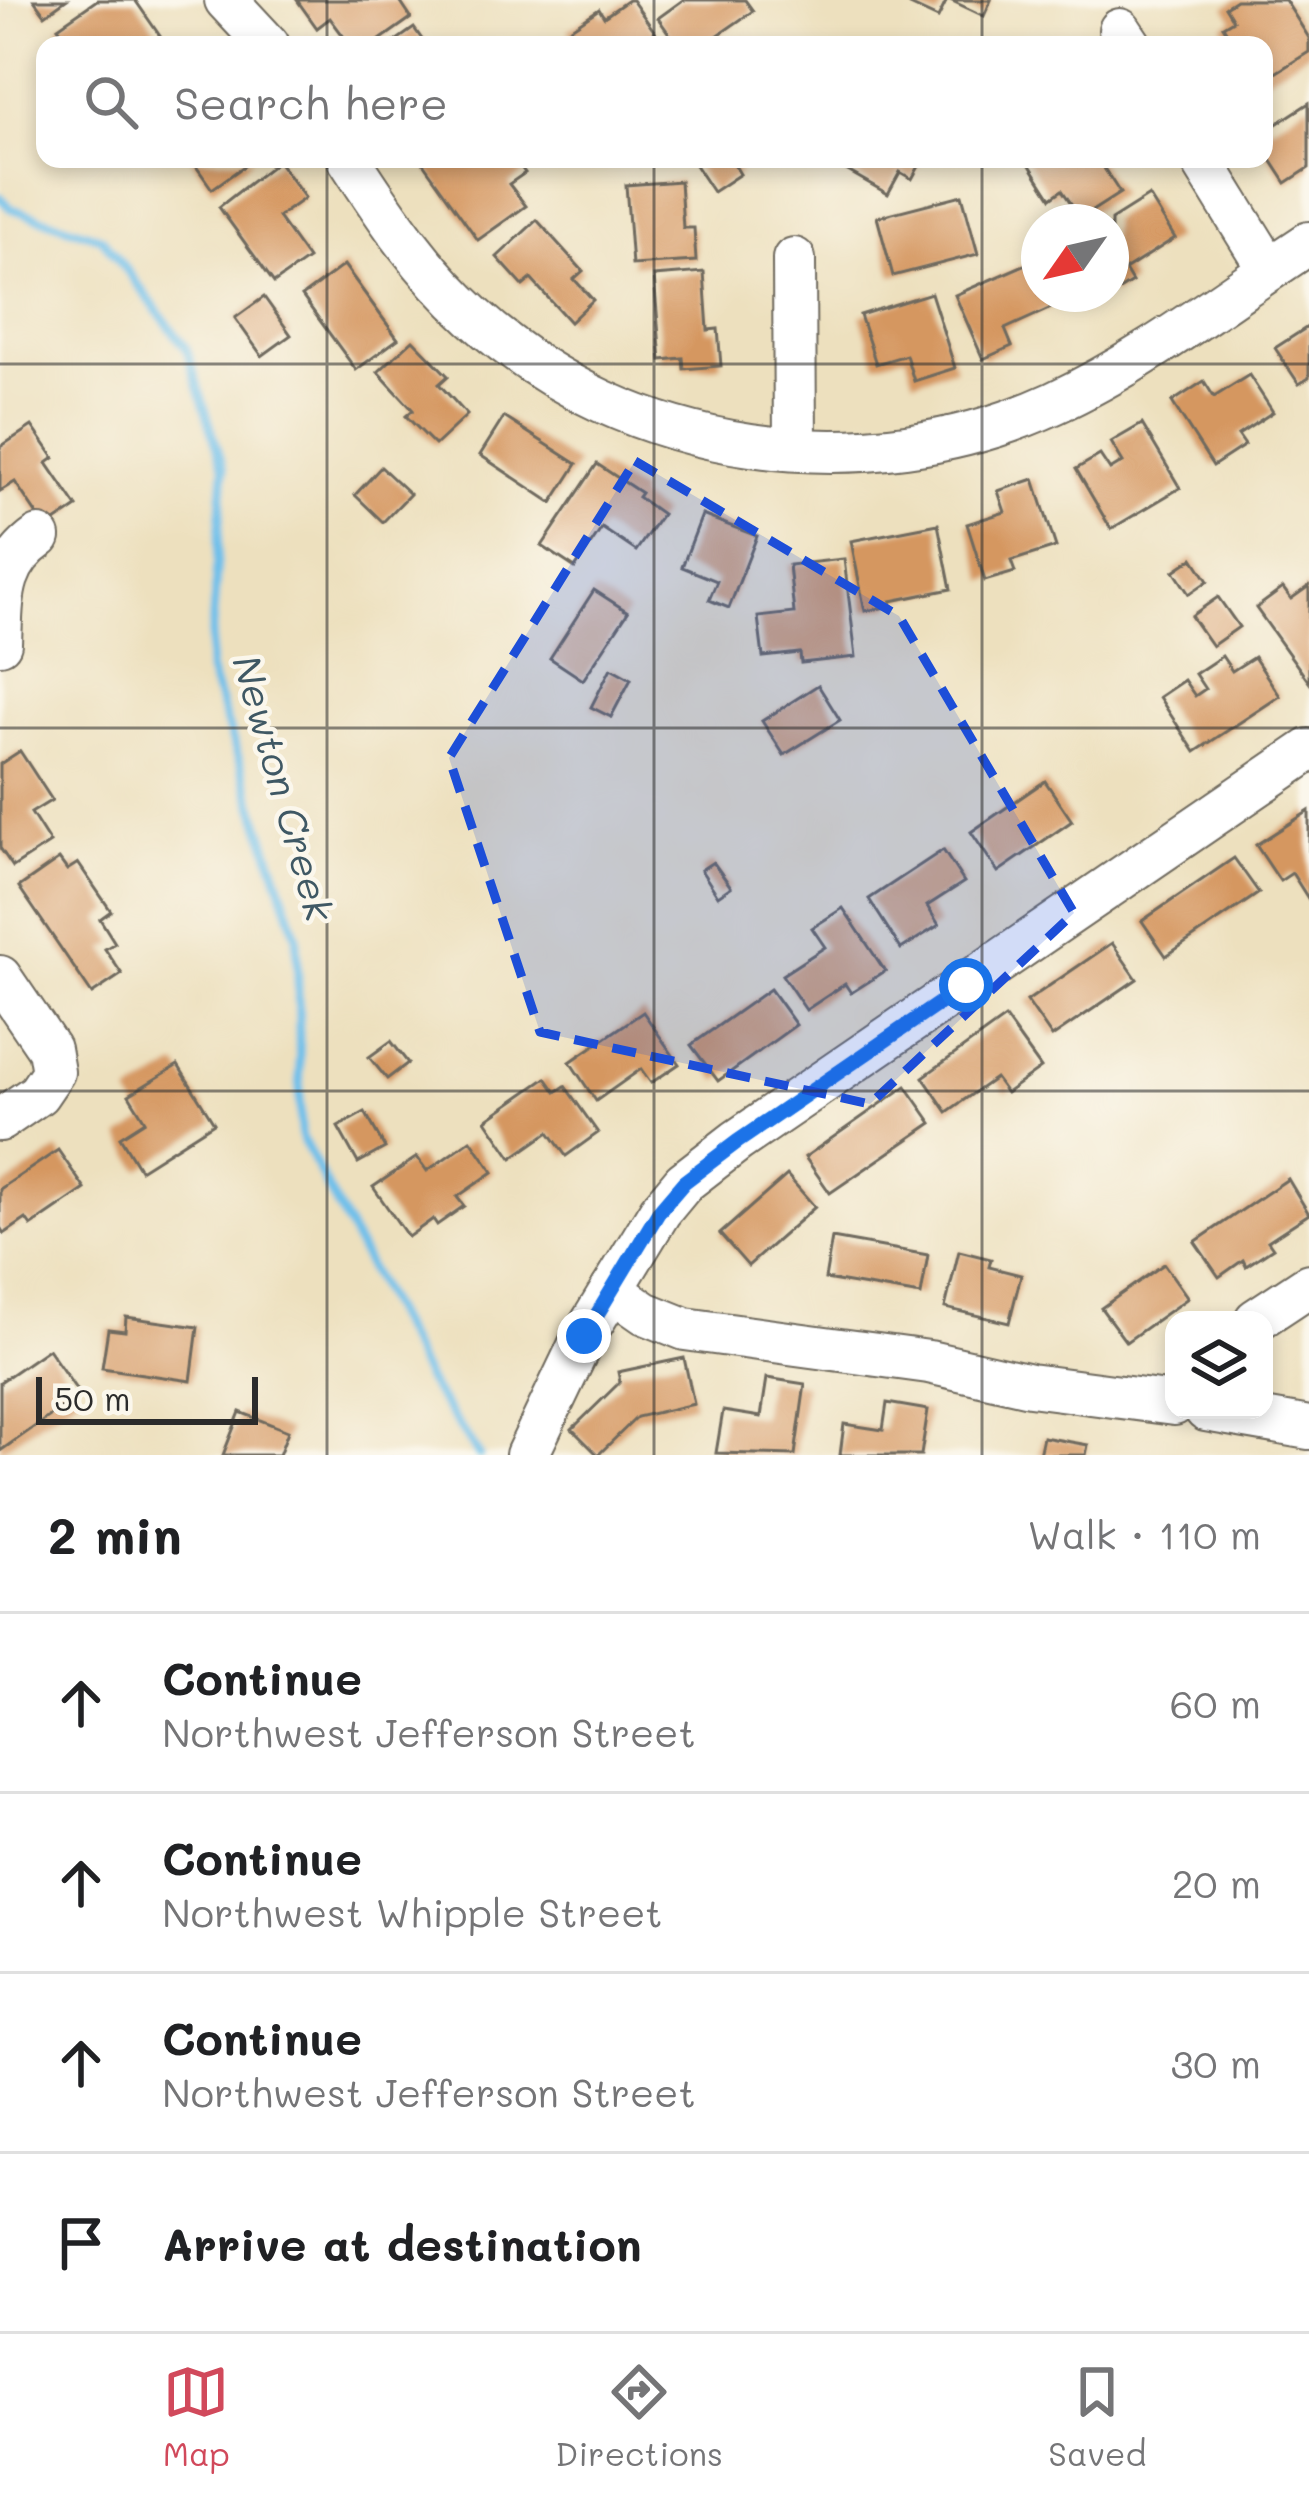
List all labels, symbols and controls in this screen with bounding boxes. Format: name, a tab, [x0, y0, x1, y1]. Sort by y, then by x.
search box	[36, 36, 1273, 168]
icon: search	[78, 69, 144, 135]
text: Search here	[174, 73, 448, 131]
north arrow	[1021, 204, 1129, 312]
water label: Newton Creek	[222, 649, 347, 928]
route start	[939, 958, 993, 1012]
route end	[557, 1309, 611, 1363]
map controls	[1165, 1311, 1273, 1419]
button: layers	[1165, 1311, 1273, 1419]
scale bar	[36, 1371, 258, 1424]
text: 50 m	[54, 1376, 130, 1419]
text: 2 min	[48, 1500, 182, 1567]
text: Walk · 110 m	[1028, 1508, 1261, 1559]
text: Continue	[162, 1648, 362, 1706]
icon: ahead	[48, 1670, 114, 1736]
text: 60 m	[1170, 1677, 1261, 1728]
text: Northwest Jefferson Street	[162, 1706, 696, 1757]
text: Continue	[162, 1828, 362, 1886]
icon: ahead	[48, 1850, 114, 1916]
text: 20 m	[1172, 1857, 1261, 1908]
text: Northwest Whipple Street	[162, 1886, 663, 1937]
text: Continue	[162, 2008, 362, 2066]
icon: ahead	[48, 2030, 114, 2096]
text: 30 m	[1171, 2037, 1261, 2088]
text: Northwest Jefferson Street	[162, 2066, 696, 2117]
icon: arrive	[48, 2210, 114, 2276]
text: Arrive at destination	[162, 2214, 642, 2272]
tab: Map	[163, 2359, 230, 2474]
tab: Directions	[555, 2359, 723, 2474]
tab: Saved	[1048, 2359, 1146, 2474]

